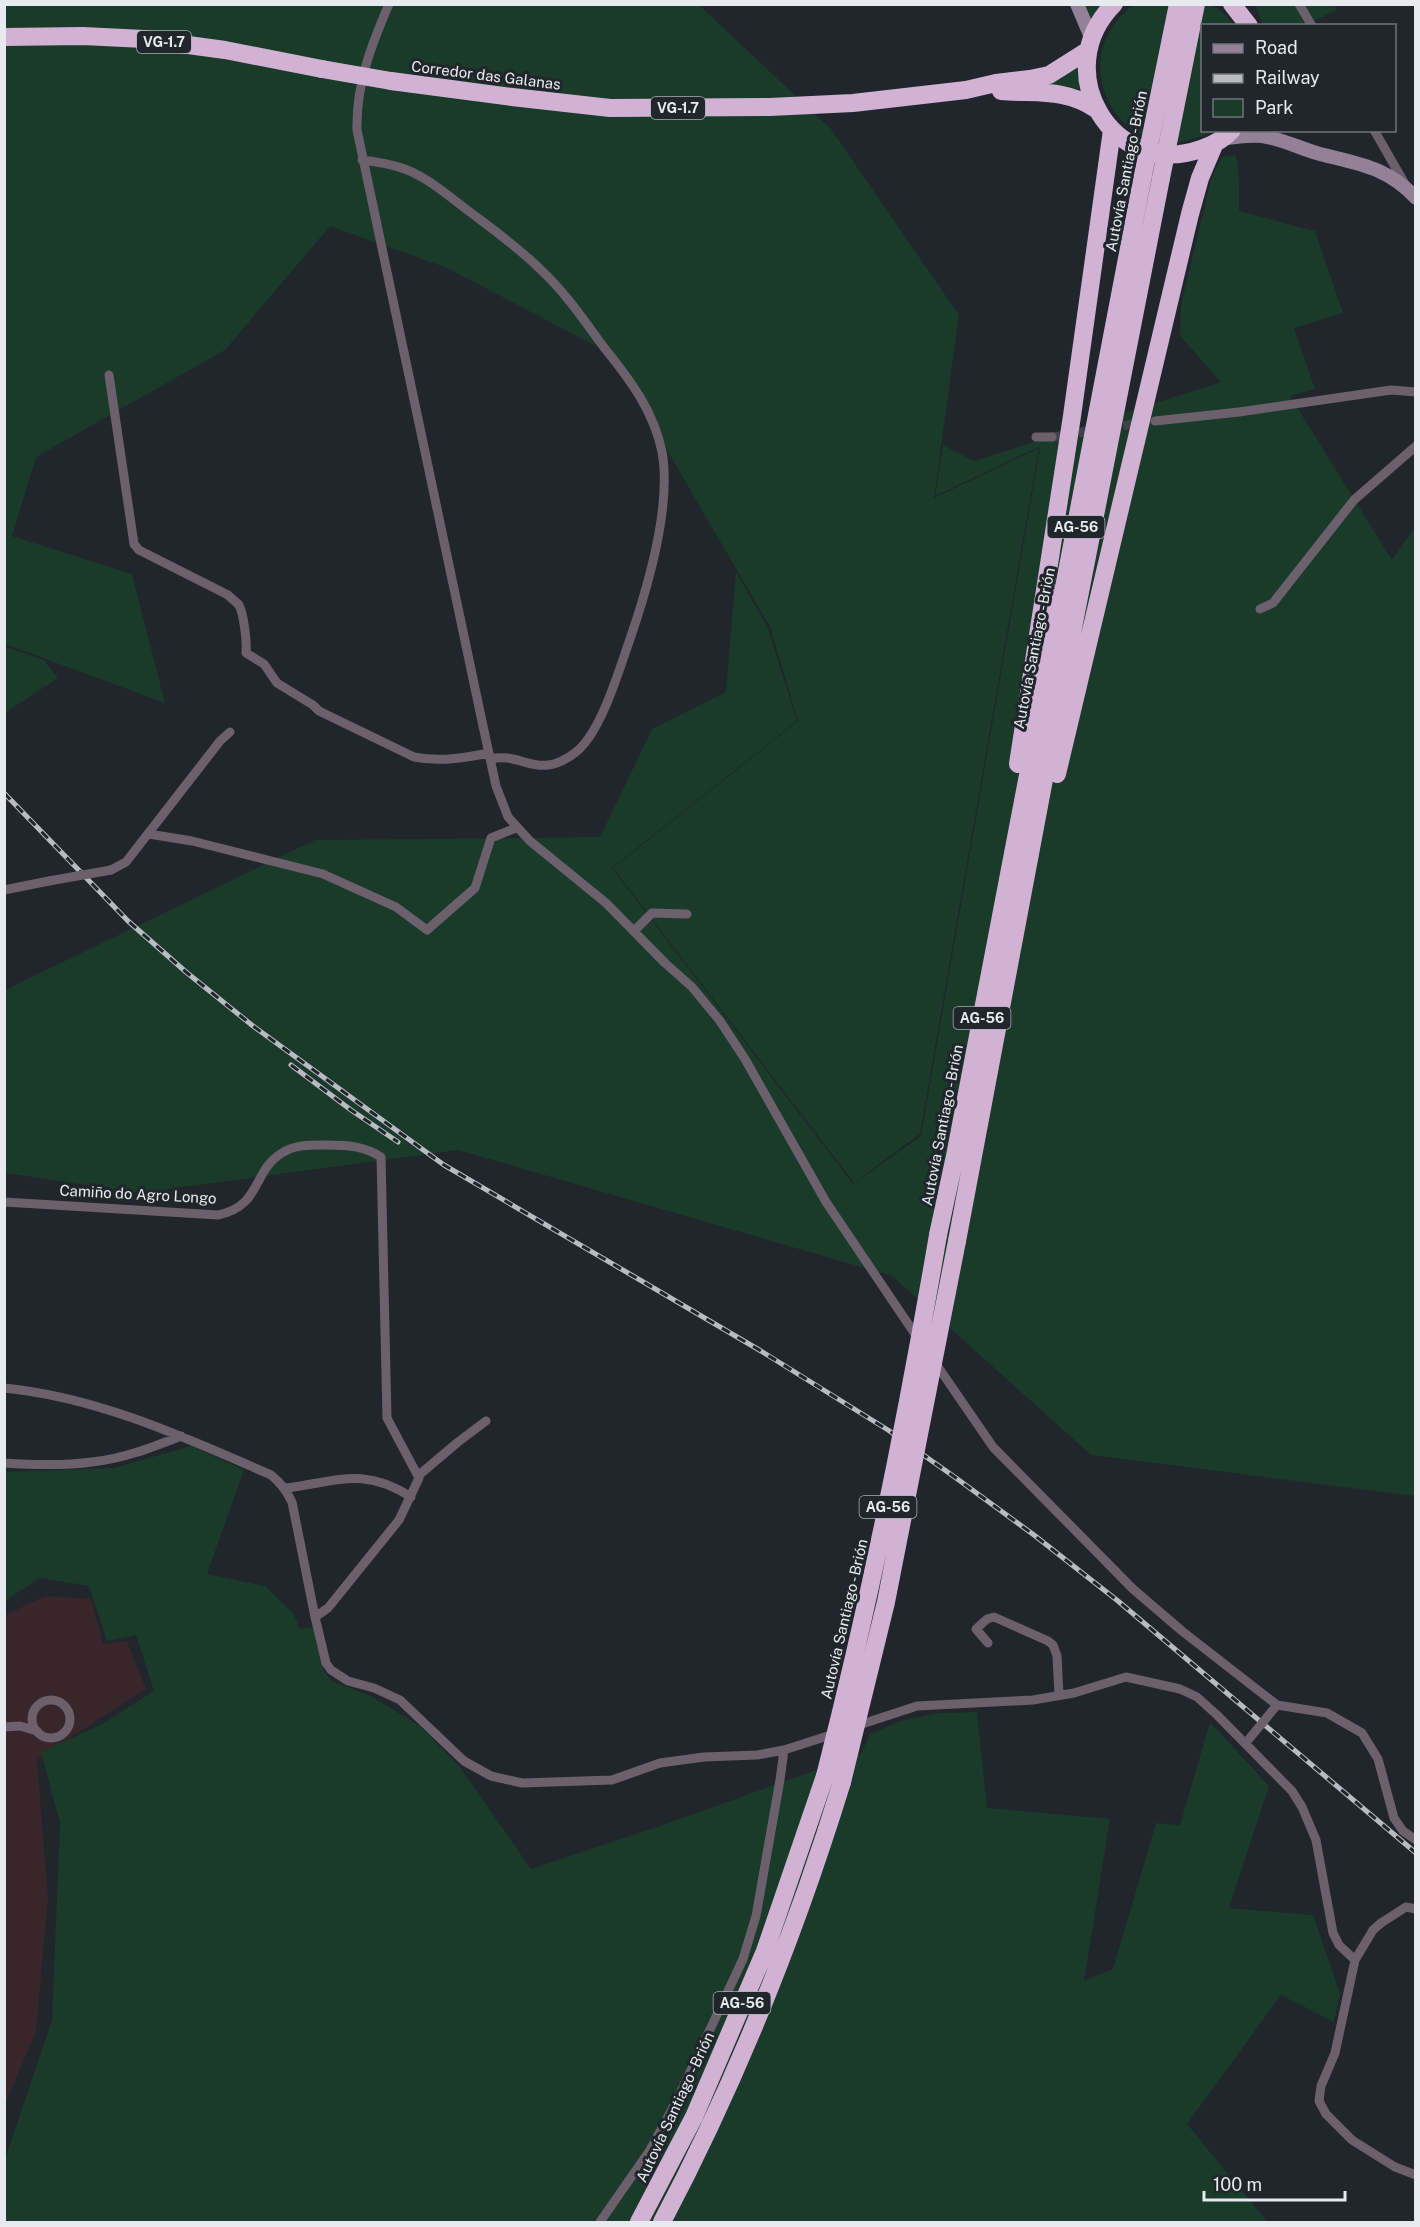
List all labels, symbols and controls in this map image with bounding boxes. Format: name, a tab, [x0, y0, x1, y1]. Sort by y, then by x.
legend	[1201, 24, 1396, 132]
road number: VG-1.7	[137, 31, 191, 53]
text: Road	[1255, 37, 1298, 58]
street label: Corredor das Galanas	[410, 57, 562, 93]
text: Railway	[1255, 67, 1320, 88]
street label: Autovía Santiago - Brión	[1102, 89, 1150, 253]
road number: VG-1.7	[651, 97, 705, 119]
text: Park	[1255, 97, 1293, 118]
road number: AG-56	[1048, 516, 1104, 538]
street label: Autovía Santiago - Brión	[1010, 566, 1058, 730]
road number: AG-56	[954, 1007, 1010, 1029]
street label: Autovía Santiago - Brión	[918, 1043, 966, 1207]
street label: Camiño do Agro Longo	[59, 1181, 217, 1207]
road number: AG-56	[860, 1496, 916, 1518]
street label: Autovía Santiago - Brión	[817, 1537, 871, 1701]
road number: AG-56	[714, 1992, 771, 2014]
street label: Autovía Santiago - Brión	[633, 2029, 717, 2185]
scale bar	[1204, 2164, 1345, 2202]
text: 100 m	[1213, 2174, 1262, 2195]

